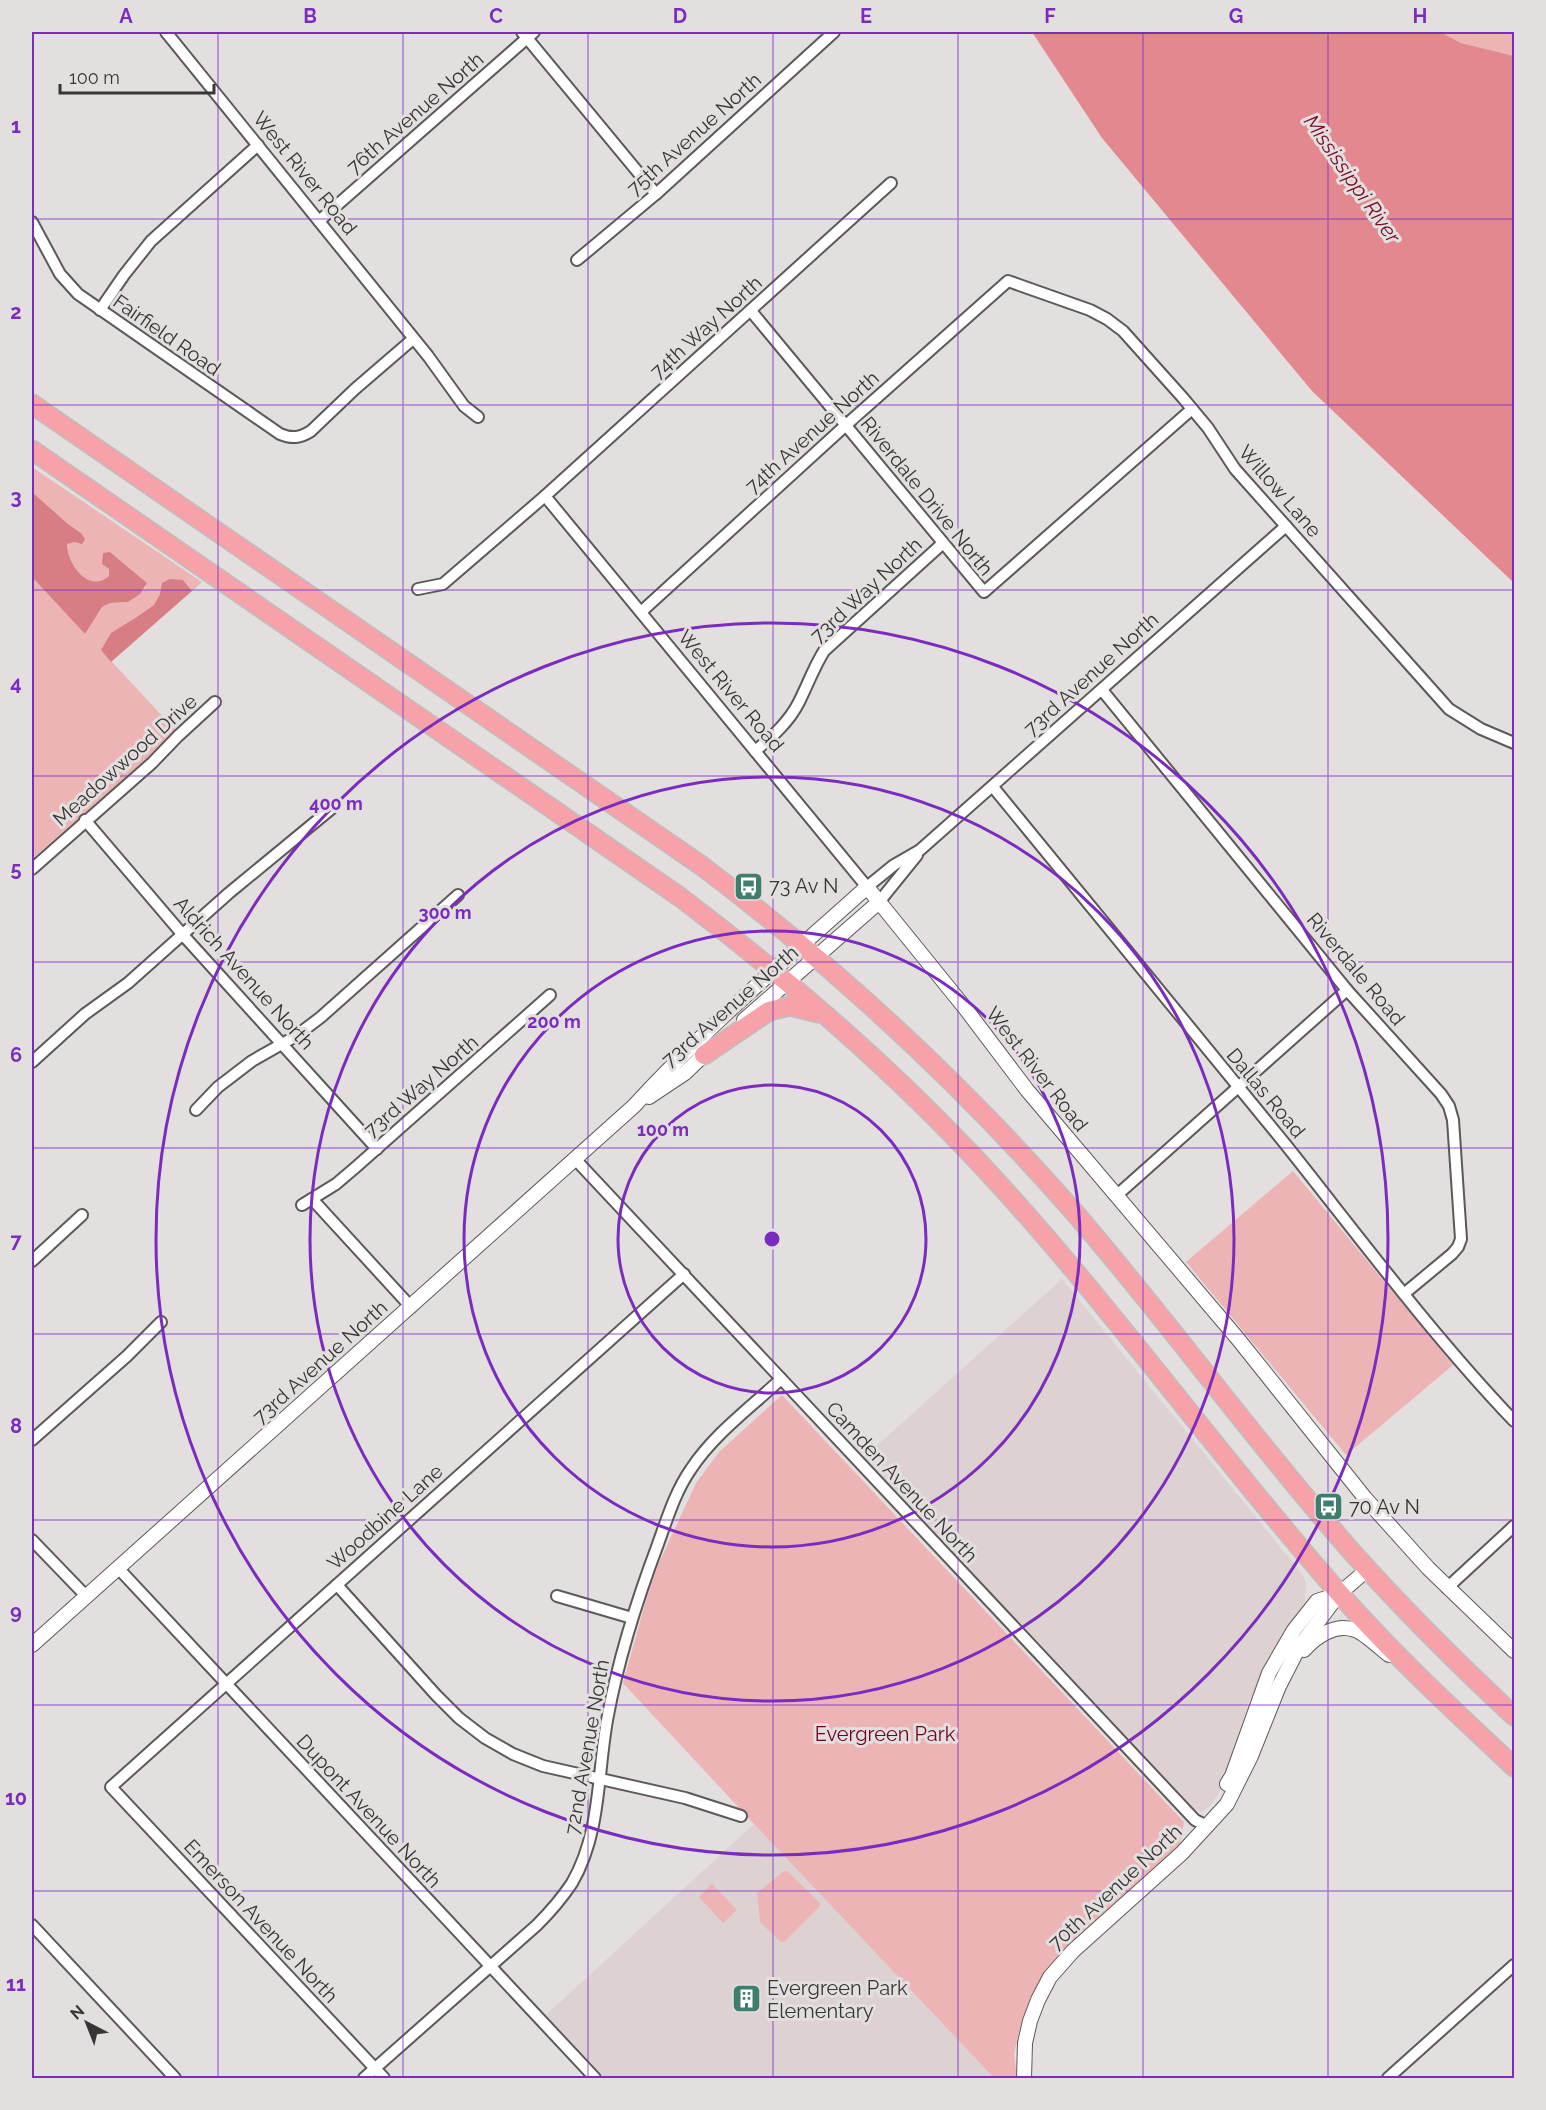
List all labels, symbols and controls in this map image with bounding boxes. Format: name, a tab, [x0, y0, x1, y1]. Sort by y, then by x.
text: A	[119, 4, 133, 28]
text: B	[303, 4, 317, 28]
text: C	[489, 4, 503, 28]
text: D	[673, 4, 687, 28]
text: E	[860, 4, 872, 28]
text: F	[1044, 4, 1056, 28]
text: G	[1229, 4, 1243, 28]
text: H	[1413, 4, 1427, 28]
street label: 76th Avenue North	[342, 47, 488, 179]
scale bar	[60, 57, 214, 95]
text: 100 m	[69, 67, 120, 88]
street label: 75th Avenue North	[622, 68, 766, 200]
street label: West River Road	[248, 106, 362, 240]
water label: Mississippi River	[1299, 110, 1406, 248]
text: 1	[11, 114, 21, 138]
street label: 74th Way North	[645, 271, 767, 383]
street label: Fairfield Road	[109, 289, 225, 381]
text: 2	[10, 300, 22, 324]
street label: 74th Avenue North	[740, 366, 884, 498]
street label: Riverdale Drive North	[856, 412, 998, 580]
street label: Willow Lane	[1233, 440, 1327, 542]
text: 3	[10, 485, 22, 509]
street label: 73rd Way North	[805, 532, 927, 648]
street label: 73rd Avenue North	[1019, 607, 1163, 741]
street label: West River Road	[673, 625, 789, 757]
text: 4	[10, 671, 22, 695]
street label: Meadowwood Drive	[48, 689, 202, 831]
text: 400 m	[309, 793, 363, 814]
text: 5	[10, 857, 22, 881]
bus stop icon: 73 Av N	[732, 870, 764, 902]
place label: 73 Av N	[769, 874, 838, 898]
street label: Aldrich Avenue North	[169, 891, 319, 1055]
text: 300 m	[418, 902, 472, 923]
street label: Riverdale Road	[1302, 908, 1410, 1030]
street label: 73rd Avenue North	[657, 940, 803, 1072]
street label: West River Road	[981, 1002, 1093, 1136]
text: 200 m	[527, 1011, 581, 1032]
street label: 73rd Way North	[359, 1030, 483, 1142]
text: 6	[10, 1043, 22, 1067]
street label: Dallas Road	[1222, 1043, 1310, 1143]
text: 100 m	[637, 1119, 689, 1140]
text: 7	[10, 1229, 22, 1253]
centre of rings	[762, 1229, 782, 1249]
street label: 73rd Avenue North	[248, 1295, 392, 1429]
street label: Camden Avenue North	[821, 1397, 983, 1567]
text: 8	[10, 1414, 22, 1438]
street label: Woodbine Lane	[322, 1459, 448, 1575]
bus stop icon: 70 Av N	[1312, 1491, 1344, 1523]
place label: 70 Av N	[1349, 1495, 1420, 1519]
text: 9	[10, 1600, 22, 1624]
street label: 72nd Avenue North	[560, 1657, 614, 1837]
park label: Evergreen Park	[815, 1722, 956, 1746]
street label: Dupont Avenue North	[292, 1729, 446, 1893]
text: 10	[5, 1786, 27, 1810]
street label: 70th Avenue North	[1043, 1819, 1187, 1955]
street label: Emerson Avenue North	[179, 1834, 343, 2008]
text: 11	[6, 1972, 26, 1996]
place label: Evergreen Park Elementary	[767, 1976, 908, 2023]
building icon: Evergreen Park Elementary	[730, 1983, 762, 2015]
north arrow	[57, 1993, 117, 2053]
text: N	[66, 2001, 88, 2023]

